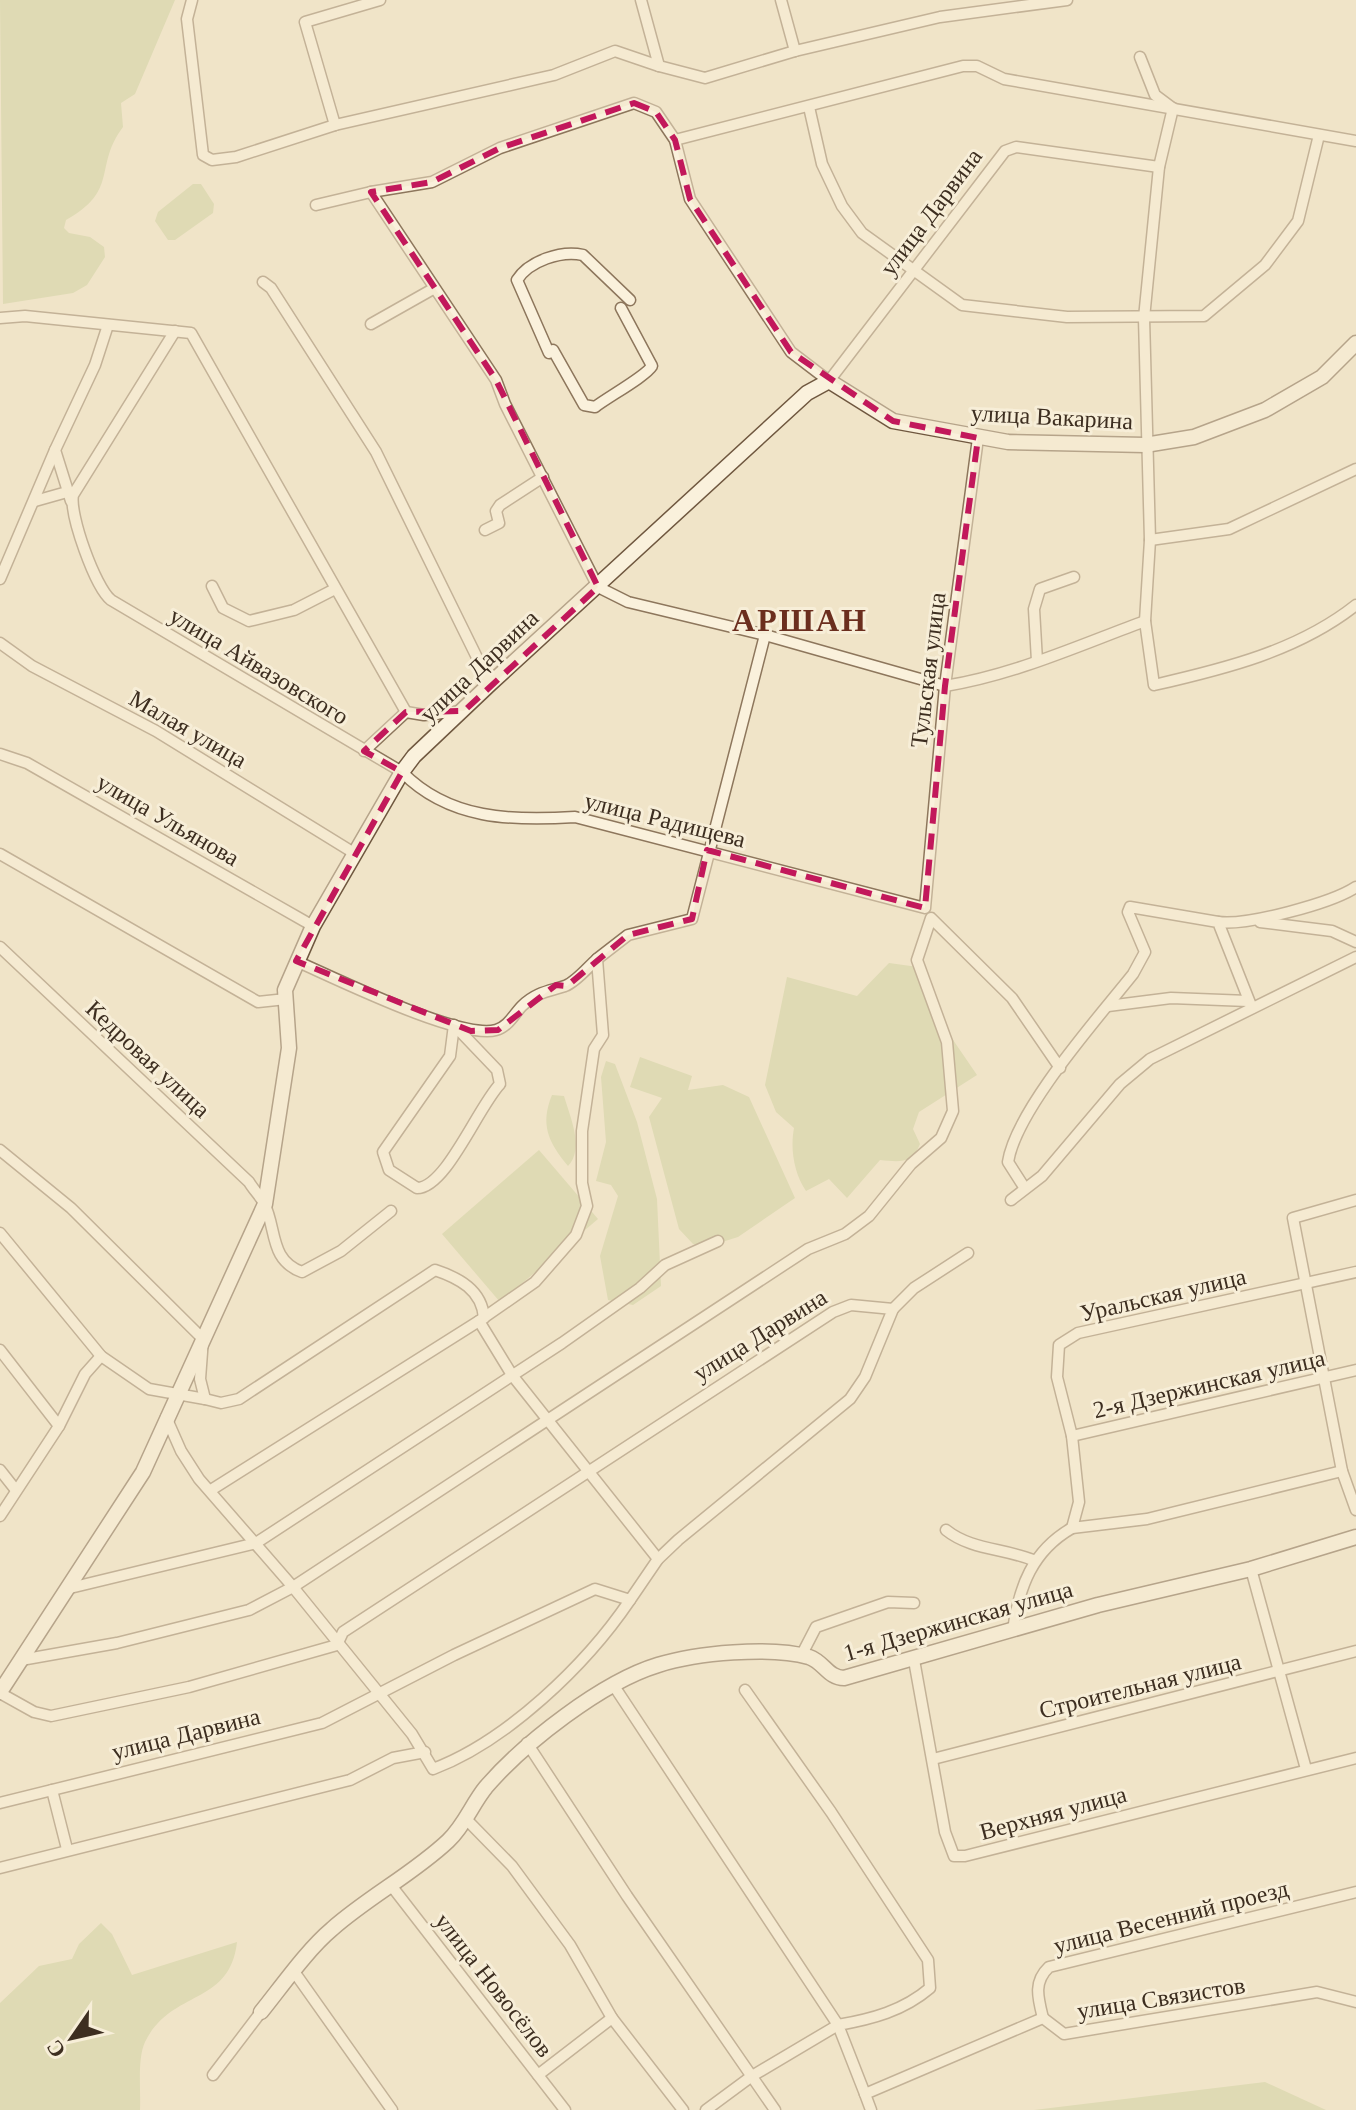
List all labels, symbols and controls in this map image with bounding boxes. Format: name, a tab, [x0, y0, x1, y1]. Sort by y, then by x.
street label: улица Дарвина	[875, 143, 987, 281]
street label: улица Вакарина	[970, 400, 1134, 434]
street label: Тульская улица	[906, 591, 950, 749]
street label: улица Айвазовского	[165, 602, 353, 730]
district label: АРШАН	[732, 602, 868, 638]
street label: улица Дарвина	[415, 604, 544, 727]
street label: Малая улица	[125, 685, 252, 773]
street label: улица Ульянова	[92, 769, 244, 871]
street label: улица Радищева	[582, 787, 749, 853]
street label: Кедровая улица	[81, 995, 215, 1123]
street label: Уральская улица	[1077, 1263, 1249, 1327]
street label: улица Дарвина	[689, 1284, 832, 1386]
street label: 2-я Дзержинская улица	[1090, 1345, 1328, 1423]
street label: 1-я Дзержинская улица	[840, 1576, 1076, 1666]
street label: Строительная улица	[1036, 1648, 1244, 1724]
street label: улица Дарвина	[109, 1703, 263, 1765]
street label: Верхняя улица	[977, 1781, 1130, 1845]
street label: улица Весенний проезд	[1051, 1875, 1291, 1959]
street label: улица Новосёлов	[430, 1908, 558, 2062]
street label: улица Связистов	[1075, 1972, 1247, 2024]
north arrow	[32, 1998, 112, 2078]
text: С	[41, 2035, 71, 2062]

